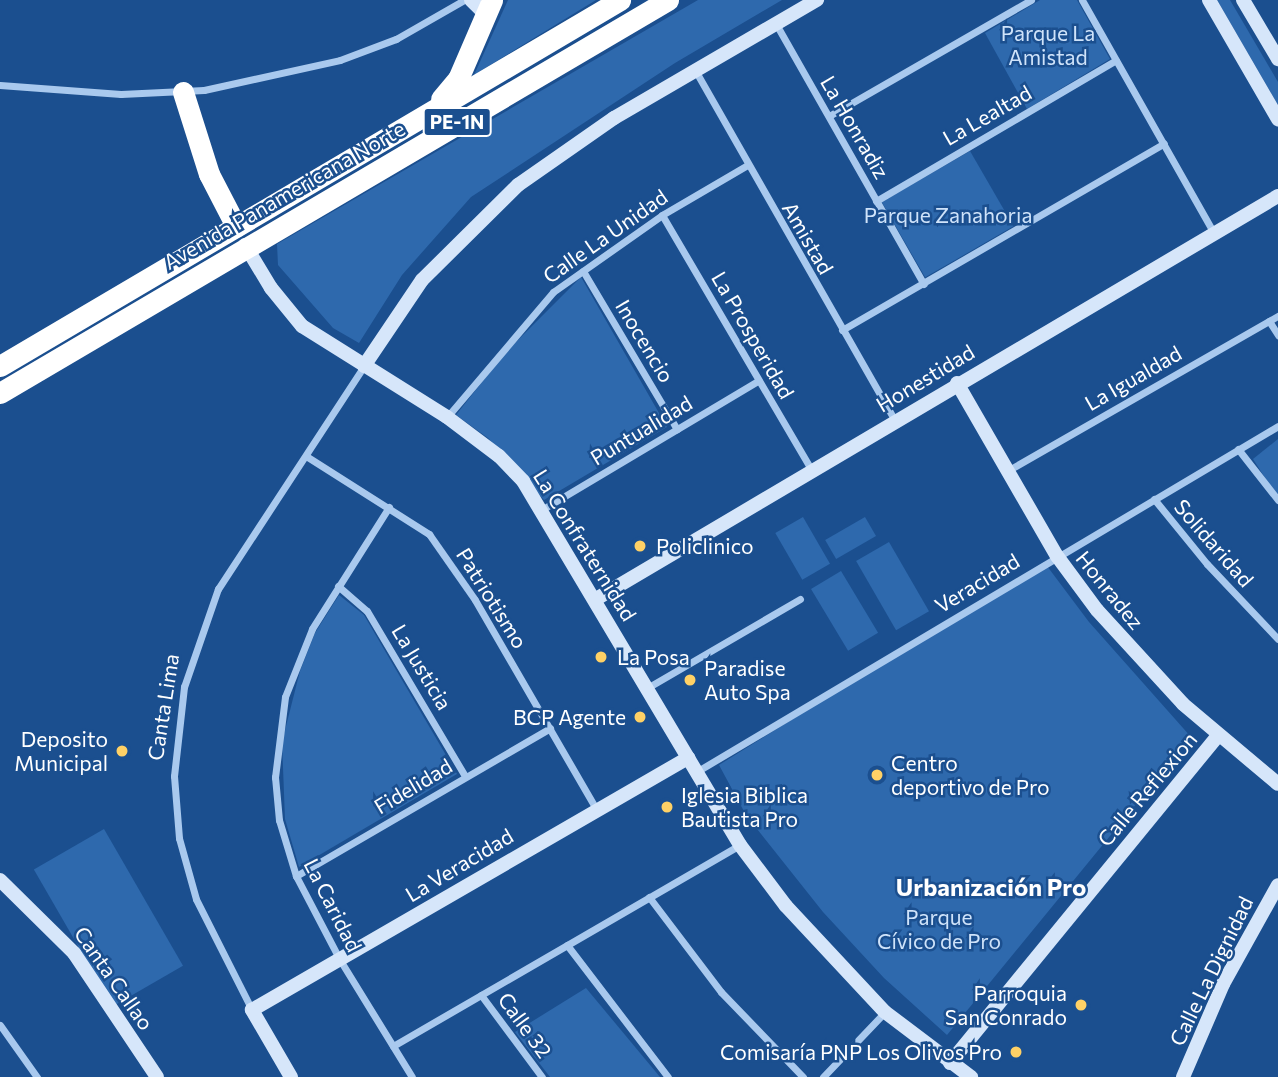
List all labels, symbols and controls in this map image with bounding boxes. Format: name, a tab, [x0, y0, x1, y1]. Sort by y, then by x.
park label: Parque La Amistad	[1001, 20, 1095, 70]
street label: La Honradiz	[815, 71, 895, 183]
street label: La Lealtad	[938, 80, 1036, 150]
road number: PE-1N	[422, 106, 492, 138]
street label: Avenida Panamericana Norte	[159, 115, 409, 275]
street label: Calle La Unidad	[538, 184, 672, 288]
street label: Amistad	[777, 197, 839, 279]
park label: Parque Zanahoria	[864, 202, 1032, 228]
street label: La Prosperidad	[706, 267, 800, 403]
street label: Inocencio	[610, 295, 680, 387]
street label: Honestidad	[871, 339, 979, 417]
street label: La Igualdad	[1080, 340, 1186, 416]
street label: Puntualidad	[586, 390, 696, 470]
street label: La Confraternidad	[528, 465, 642, 625]
street label: Solidaridad	[1169, 494, 1259, 592]
place label: Policlinico	[656, 533, 754, 559]
marker: Policlinico	[630, 536, 650, 556]
street label: Patriotismo	[451, 543, 533, 653]
street label: Honradez	[1071, 546, 1149, 634]
street label: Veracidad	[930, 548, 1024, 618]
street label: La Justicia	[387, 620, 457, 714]
place label: La Posa	[617, 644, 690, 670]
marker: La Posa	[591, 647, 611, 667]
street label: Canta Lima	[142, 652, 184, 762]
place label: Paradise Auto Spa	[704, 655, 791, 705]
marker: Paradise Auto Spa	[682, 672, 698, 688]
place label: BCP Agente	[513, 704, 626, 730]
marker: BCP Agente	[632, 709, 648, 725]
place label: Deposito Municipal	[14, 726, 108, 776]
street label: Calle Reflexion	[1092, 727, 1202, 851]
marker: Deposito Municipal	[114, 743, 130, 759]
place label: Centro deportivo de Pro	[891, 750, 1050, 800]
street label: Fidelidad	[369, 753, 457, 819]
marker: Centro deportivo de Pro	[869, 767, 885, 783]
place label: Iglesia Biblica Bautista Pro	[681, 782, 808, 832]
marker: Iglesia Biblica Bautista Pro	[659, 799, 675, 815]
street label: La Veracidad	[401, 823, 517, 907]
street label: La Caridad	[299, 854, 367, 956]
district label: Urbanización Pro	[896, 873, 1086, 901]
street label: Calle La Dignidad	[1164, 892, 1258, 1050]
park label: Parque Cívico de Pro	[877, 904, 1001, 954]
street label: Canta Callao	[69, 921, 159, 1035]
place label: Parroquia San Conrado	[945, 980, 1067, 1030]
street label: Calle 32	[493, 987, 557, 1063]
marker: Parroquia San Conrado	[1073, 997, 1089, 1013]
place label: Comisaría PNP Los Olivos Pro	[720, 1039, 1002, 1065]
marker: Comisaría PNP Los Olivos Pro	[1008, 1044, 1024, 1060]

